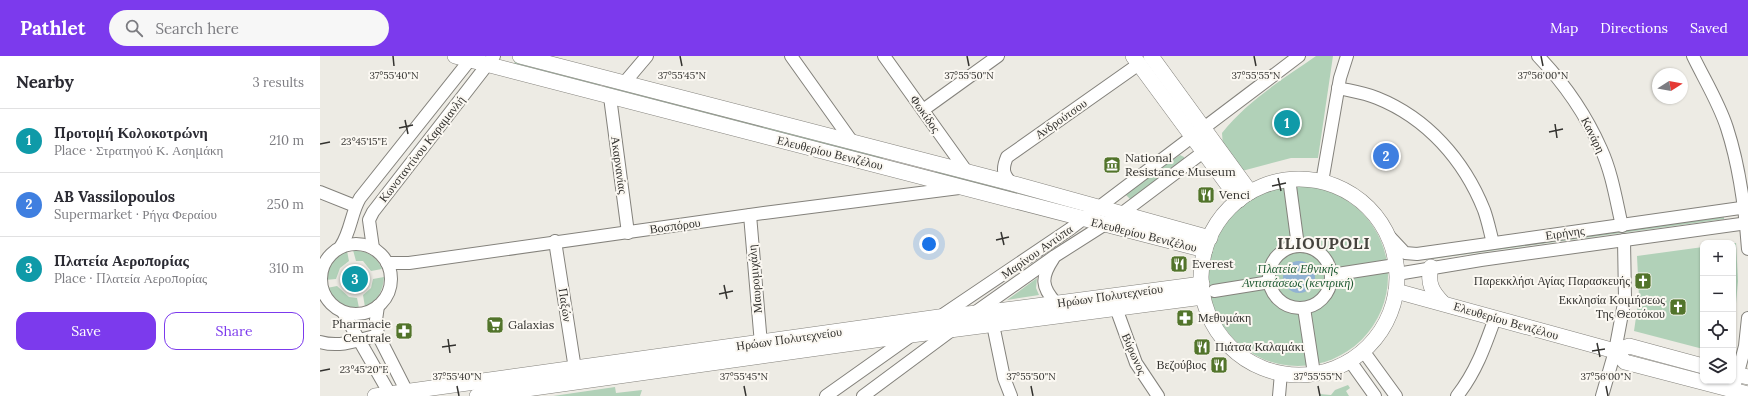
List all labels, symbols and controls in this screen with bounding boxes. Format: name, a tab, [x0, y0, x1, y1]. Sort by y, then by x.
search box	[109, 10, 389, 46]
text: Pathlet	[20, 16, 85, 40]
icon: search	[123, 17, 145, 39]
text: Search here	[155, 19, 239, 38]
text: Map	[1550, 19, 1578, 37]
text: Directions	[1600, 19, 1668, 37]
text: Saved	[1690, 19, 1728, 37]
north arrow	[1652, 68, 1688, 104]
text: 37°55'40"N	[369, 69, 419, 82]
text: 37°55'45"N	[658, 69, 707, 82]
text: 37°55'50"N	[944, 69, 994, 82]
text: 37°55'55"N	[1232, 69, 1281, 82]
text: 37°56'00"N	[1518, 69, 1569, 82]
text: Nearby	[16, 71, 74, 93]
text: 3 results	[252, 74, 304, 91]
street label: Κωνσταντίνου Καραμανλή	[375, 92, 468, 205]
street label: Φωκίδος	[907, 92, 944, 136]
street label: Ανδρούτσου	[1032, 95, 1090, 142]
pin: 1	[1274, 108, 1300, 138]
street label: Κανάρη	[1578, 114, 1609, 155]
text: Προτομή Κολοκοτρώνη	[54, 123, 208, 142]
text: 1	[26, 132, 32, 149]
text: 210 m	[269, 132, 304, 149]
street label: Ελευθερίου Βενιζέλου	[776, 132, 885, 173]
text: 23°45'15"E	[341, 135, 387, 148]
street label: Ακαρνανίας	[608, 135, 631, 195]
pin: 2	[1373, 141, 1399, 171]
text: Place · Στρατηγού Κ. Ασημάκη	[54, 142, 223, 159]
place label: National Resistance Museum	[1125, 150, 1236, 179]
museum icon: National Resistance Museum	[1102, 155, 1122, 175]
restaurant icon: Venci	[1196, 185, 1216, 205]
text: AB Vassilopoulos	[54, 187, 175, 206]
place label: Venci	[1218, 187, 1250, 202]
text: 2	[26, 196, 32, 213]
text: 250 m	[267, 196, 304, 213]
text: Supermarket · Ρήγα Φεραίου	[54, 206, 217, 223]
street label: Βοσπόρου	[648, 214, 701, 237]
street label: Ελευθερίου Βενιζέλου	[1090, 214, 1199, 255]
street label: Μαρίνου Αντύπα	[998, 221, 1076, 282]
street label: Ειρήνης	[1544, 222, 1586, 243]
district label: ILIOUPOLI	[1277, 233, 1371, 253]
your location	[919, 234, 939, 254]
map controls	[1700, 240, 1736, 384]
button: +	[1700, 240, 1736, 276]
street label: Μαυρομιχάλη	[744, 244, 765, 314]
text: Πλατεία Αεροπορίας	[54, 251, 189, 270]
restaurant icon: Everest	[1169, 254, 1189, 274]
place label: Everest	[1192, 256, 1234, 271]
text: 3	[25, 260, 33, 277]
text: 310 m	[269, 260, 304, 277]
park label: Πλατεία Εθνικής Αντιστάσεως (κεντρική)	[1241, 261, 1354, 291]
pin: 3	[342, 264, 368, 294]
text: Place · Πλατεία Αεροπορίας	[54, 270, 207, 287]
church icon: Παρεκκλήσι Αγίας Παρασκευής	[1633, 271, 1653, 291]
place label: Παρεκκλήσι Αγίας Παρασκευής	[1474, 273, 1630, 288]
button: −	[1700, 276, 1736, 312]
street label: Ηρώων Πολυτεχνείου	[1056, 281, 1164, 310]
street label: Παξών	[555, 287, 576, 323]
place label: Εκκλησία Κοιμήσεως Της Θεοτόκου	[1559, 292, 1665, 321]
church icon: Εκκλησία Κοιμήσεως Της Θεοτόκου	[1668, 297, 1688, 317]
street label: Ελευθερίου Βενιζέλου	[1452, 298, 1560, 343]
pharmacy icon: Μεθυμάκη	[1175, 308, 1195, 328]
place label: Μεθυμάκη	[1198, 310, 1251, 325]
button: Save	[16, 312, 156, 350]
button: Share	[164, 312, 304, 350]
button: locate	[1700, 312, 1736, 348]
supermarket icon: Galaxias	[485, 315, 505, 335]
place label: Pharmacie Centrale	[332, 316, 391, 345]
place label: Galaxias	[508, 317, 555, 332]
pharmacy icon: Pharmacie Centrale	[394, 321, 414, 341]
street label: Ηρώων Πολυτεχνείου	[735, 324, 843, 353]
street label: Βύρωνος	[1119, 331, 1150, 377]
restaurant icon: Πιάτσα Καλαμάκι	[1192, 337, 1212, 357]
place label: Πιάτσα Καλαμάκι	[1215, 339, 1305, 354]
button: layers	[1700, 348, 1736, 384]
restaurant icon: Βεζούβιος	[1209, 355, 1229, 375]
place label: Βεζούβιος	[1156, 357, 1206, 372]
text: 23°45'20"E	[340, 363, 388, 376]
text: 37°55'40"N	[432, 370, 482, 383]
text: 37°55'45"N	[720, 370, 769, 383]
text: 37°55'50"N	[1006, 370, 1056, 383]
text: 37°55'55"N	[1294, 370, 1343, 383]
text: 37°56'00"N	[1581, 370, 1632, 383]

